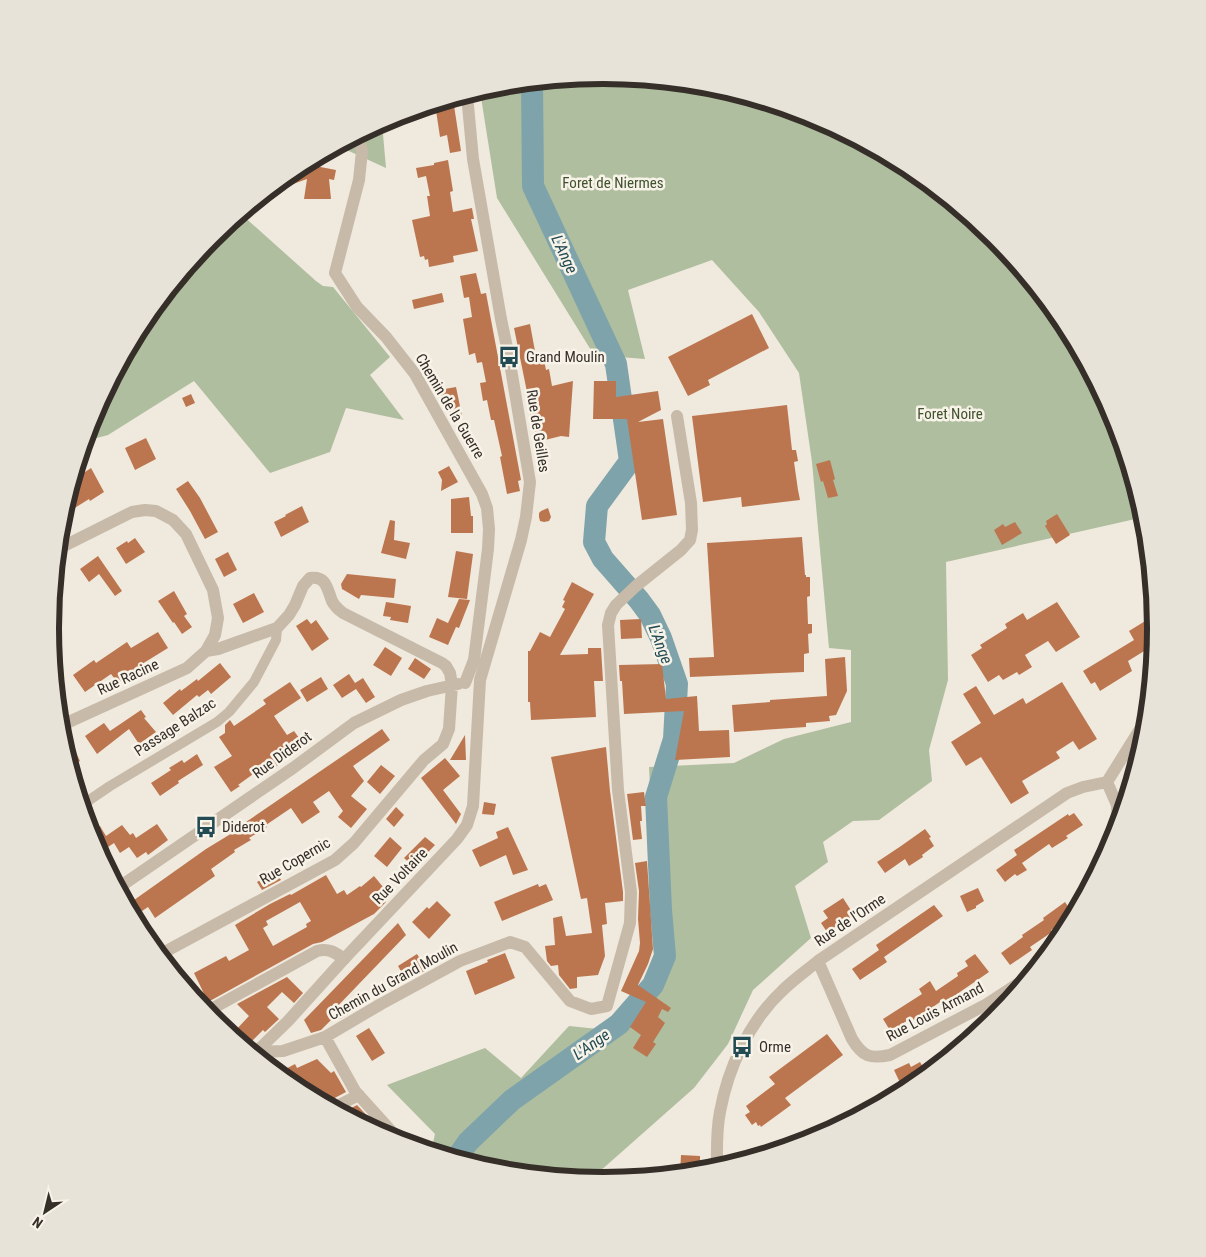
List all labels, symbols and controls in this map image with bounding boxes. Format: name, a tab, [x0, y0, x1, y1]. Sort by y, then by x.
park label: Foret de Niermes	[562, 174, 664, 192]
water label: L'Ange	[547, 232, 582, 277]
bus stop icon: Grand Moulin	[496, 344, 522, 370]
place label: Grand Moulin	[526, 348, 605, 366]
street label: Chemin de la Guerre	[412, 350, 488, 462]
street label: Rue de Geilles	[523, 388, 553, 474]
park label: Foret Noire	[917, 405, 983, 423]
water label: L'Ange	[644, 622, 677, 667]
street label: Rue Racine	[95, 655, 161, 699]
street label: Passage Balzac	[131, 694, 219, 760]
street label: Rue Diderot	[249, 728, 315, 782]
bus stop icon: Diderot	[193, 814, 219, 840]
place label: Diderot	[222, 818, 265, 836]
street label: Rue Copernic	[257, 834, 333, 888]
street label: Rue Voltaire	[369, 844, 431, 908]
street label: Rue de l'Orme	[811, 890, 889, 950]
street label: Chemin du Grand Moulin	[325, 938, 461, 1024]
street label: Rue Louis Armand	[883, 979, 987, 1045]
water label: L'Ange	[569, 1025, 613, 1064]
bus stop icon: Orme	[729, 1034, 755, 1060]
place label: Orme	[759, 1038, 791, 1056]
north arrow	[20, 1187, 70, 1237]
text: N	[29, 1214, 46, 1232]

